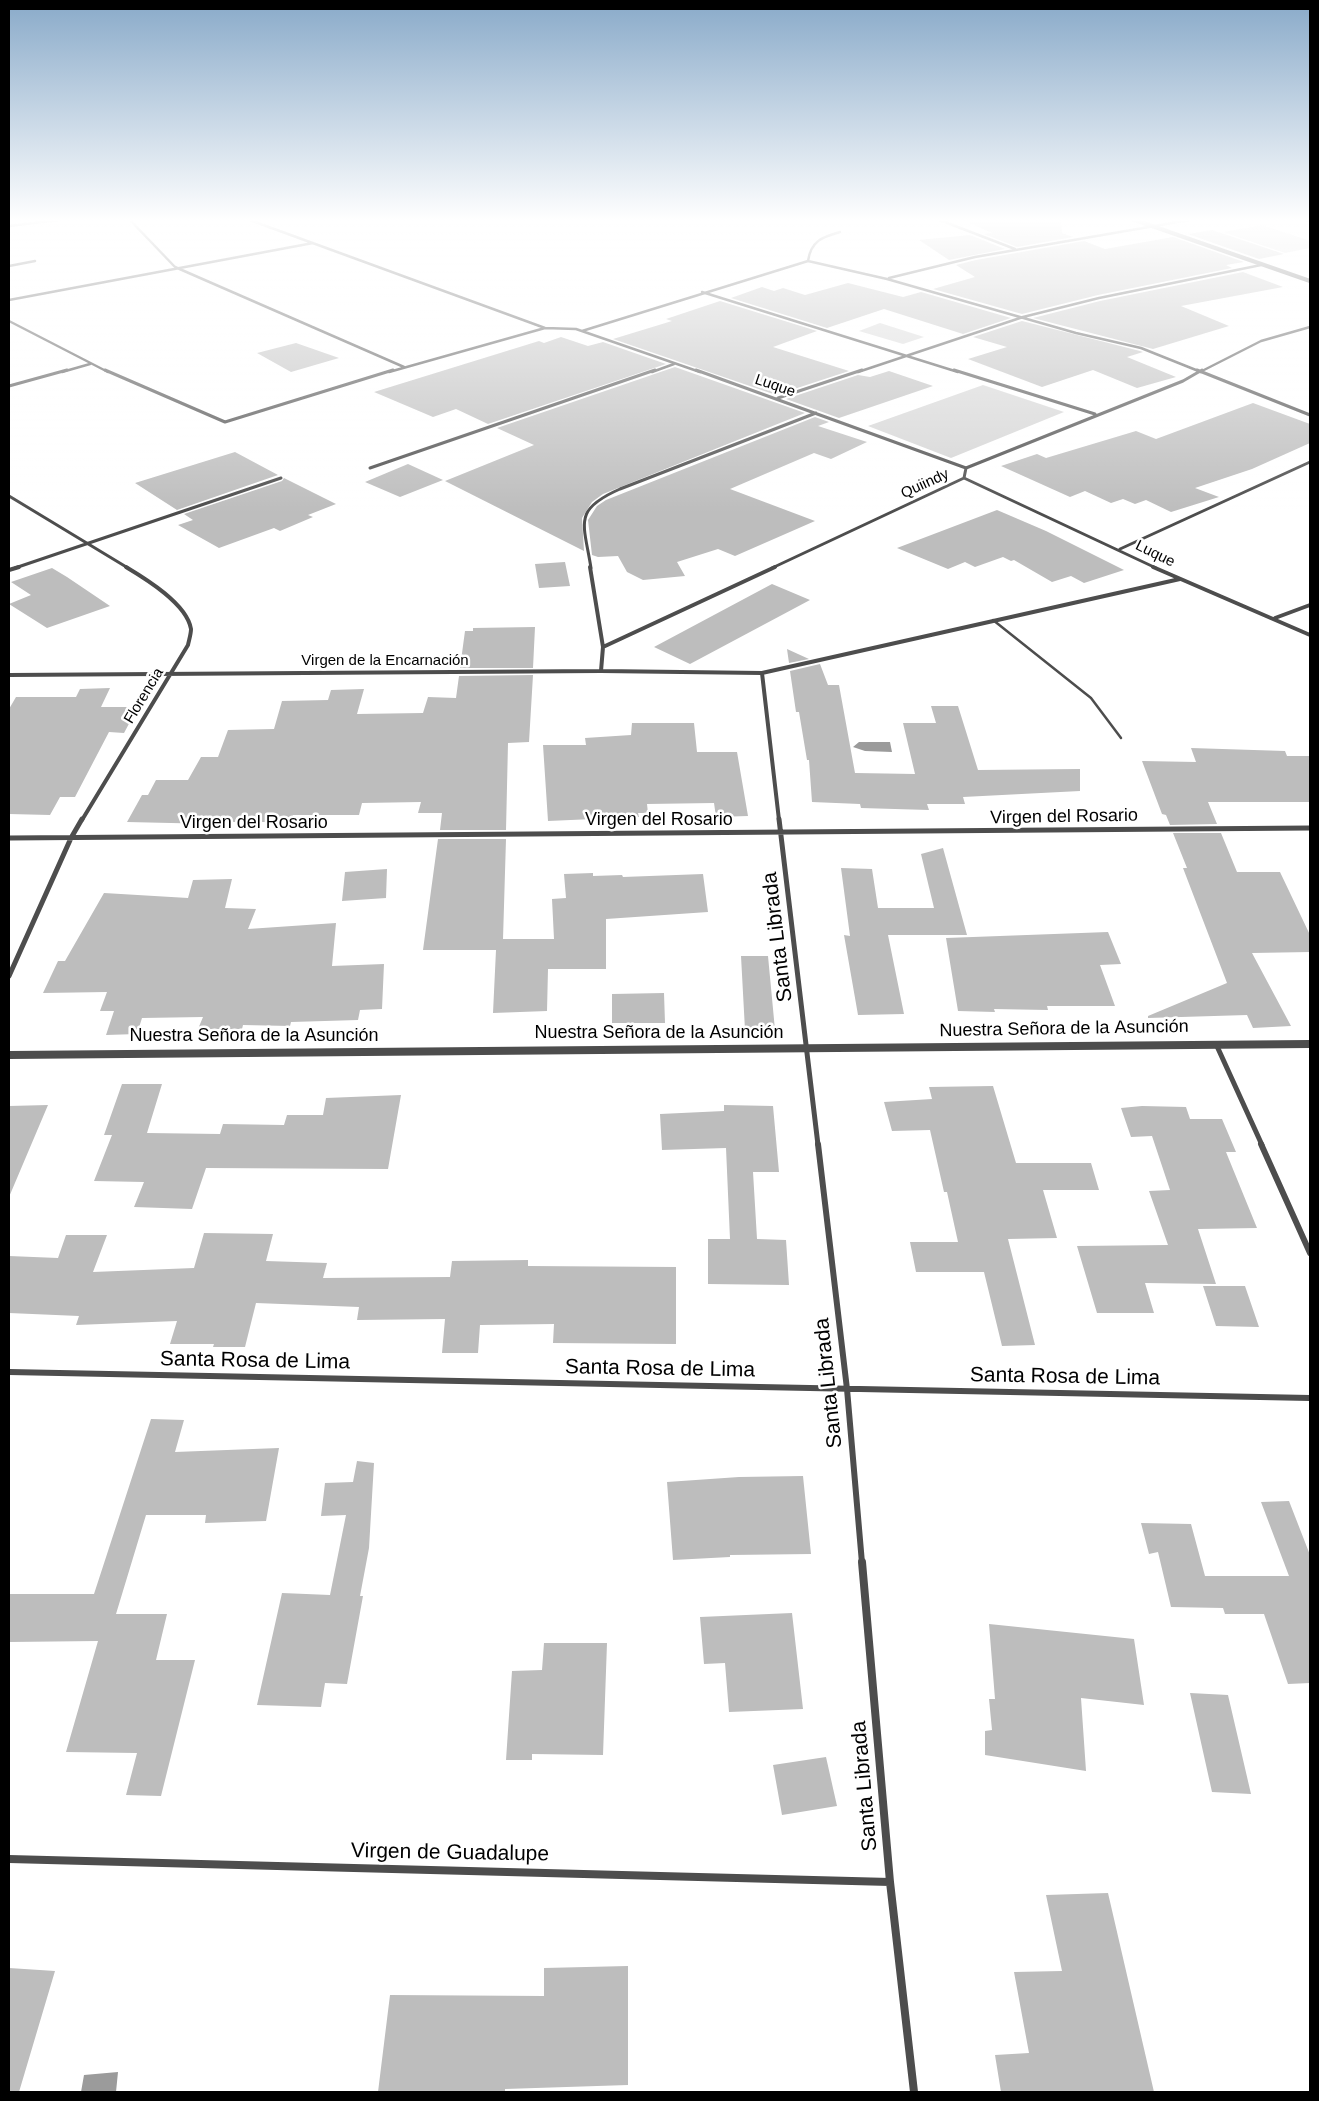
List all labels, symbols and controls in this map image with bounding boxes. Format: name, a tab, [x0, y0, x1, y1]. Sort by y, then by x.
street label: Luque	[752, 371, 798, 401]
street label: Quiindy	[898, 465, 952, 503]
street label: Luque	[1132, 537, 1178, 571]
street label: Virgen de la Encarnación	[301, 652, 469, 670]
street label: Florencia	[120, 665, 168, 727]
street label: Virgen del Rosario	[990, 805, 1138, 829]
street label: Virgen del Rosario	[585, 809, 733, 831]
street label: Virgen del Rosario	[180, 812, 328, 834]
street label: Santa Librada	[758, 871, 798, 1003]
street label: Nuestra Señora de la Asunción	[939, 1016, 1189, 1042]
street label: Nuestra Señora de la Asunción	[534, 1022, 784, 1044]
street label: Nuestra Señora de la Asunción	[129, 1025, 379, 1047]
street label: Santa Librada	[810, 1317, 848, 1449]
street label: Santa Rosa de Lima	[160, 1347, 350, 1375]
street label: Santa Rosa de Lima	[565, 1355, 755, 1383]
street label: Santa Rosa de Lima	[970, 1363, 1160, 1391]
street label: Santa Librada	[847, 1720, 883, 1852]
street label: Virgen de Guadalupe	[351, 1839, 549, 1867]

